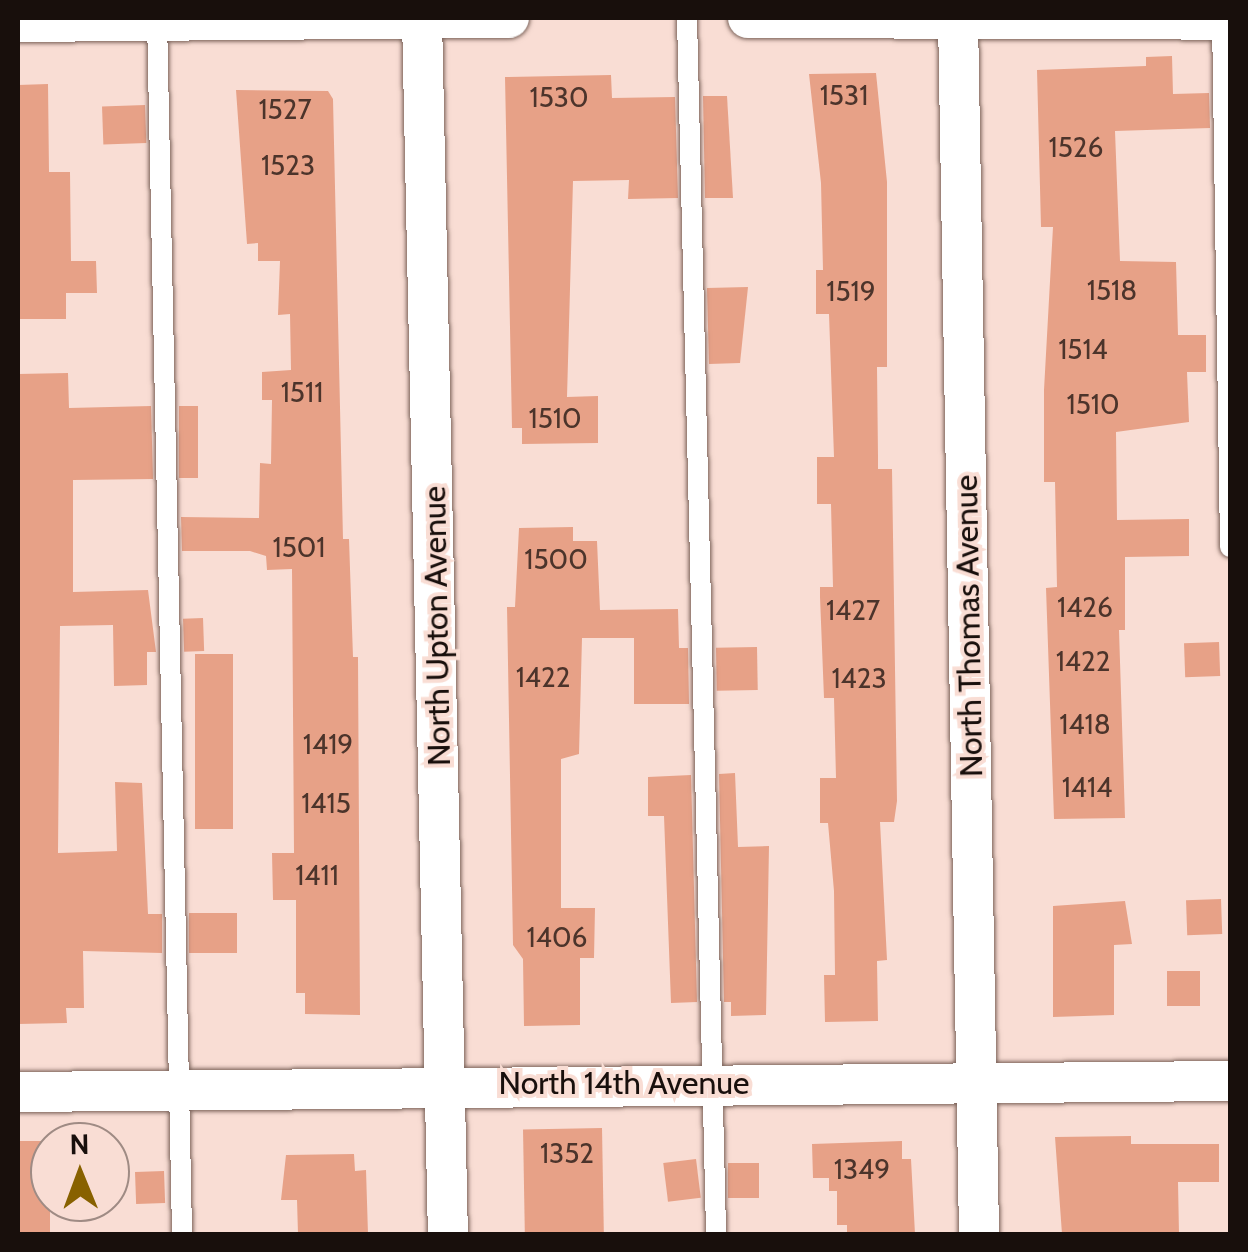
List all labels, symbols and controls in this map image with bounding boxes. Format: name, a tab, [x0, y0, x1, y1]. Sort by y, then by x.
house number: 1531	[820, 78, 868, 112]
house number: 1530	[530, 80, 588, 114]
house number: 1527	[258, 92, 312, 126]
house number: 1526	[1049, 130, 1103, 164]
house number: 1523	[261, 148, 315, 182]
house number: 1518	[1087, 273, 1137, 307]
house number: 1519	[826, 274, 876, 308]
house number: 1514	[1058, 332, 1108, 366]
house number: 1511	[281, 375, 323, 409]
house number: 1510	[1067, 387, 1119, 421]
house number: 1510	[529, 401, 581, 435]
street label: North Thomas Avenue	[947, 475, 991, 777]
street label: North Upton Avenue	[415, 486, 459, 766]
house number: 1501	[273, 530, 325, 564]
house number: 1500	[524, 542, 588, 576]
house number: 1426	[1057, 590, 1113, 624]
house number: 1427	[826, 593, 880, 627]
house number: 1422	[1056, 644, 1110, 678]
house number: 1422	[516, 660, 570, 694]
house number: 1423	[831, 661, 887, 695]
house number: 1418	[1059, 707, 1111, 741]
house number: 1419	[303, 727, 353, 761]
house number: 1414	[1062, 770, 1112, 804]
house number: 1415	[301, 786, 351, 820]
house number: 1411	[295, 858, 339, 892]
house number: 1406	[527, 920, 587, 954]
street label: North 14th Avenue	[499, 1064, 749, 1102]
north arrow	[30, 1122, 130, 1222]
text: N	[69, 1127, 90, 1161]
house number: 1352	[540, 1136, 594, 1170]
house number: 1349	[834, 1152, 890, 1186]

